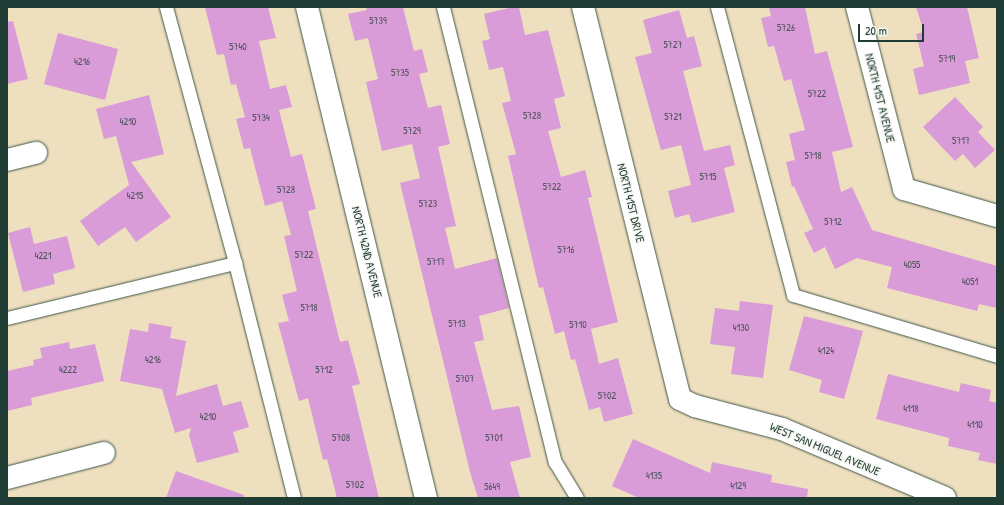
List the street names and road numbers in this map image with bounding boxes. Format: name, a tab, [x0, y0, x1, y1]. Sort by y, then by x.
street label: NORTH 41ST AVENUE	[862, 52, 898, 144]
street label: NORTH 41ST DRIVE	[614, 162, 648, 244]
street label: NORTH 42ND AVENUE	[349, 205, 385, 299]
street label: WEST SAN MIGUEL AVENUE	[768, 419, 882, 479]

